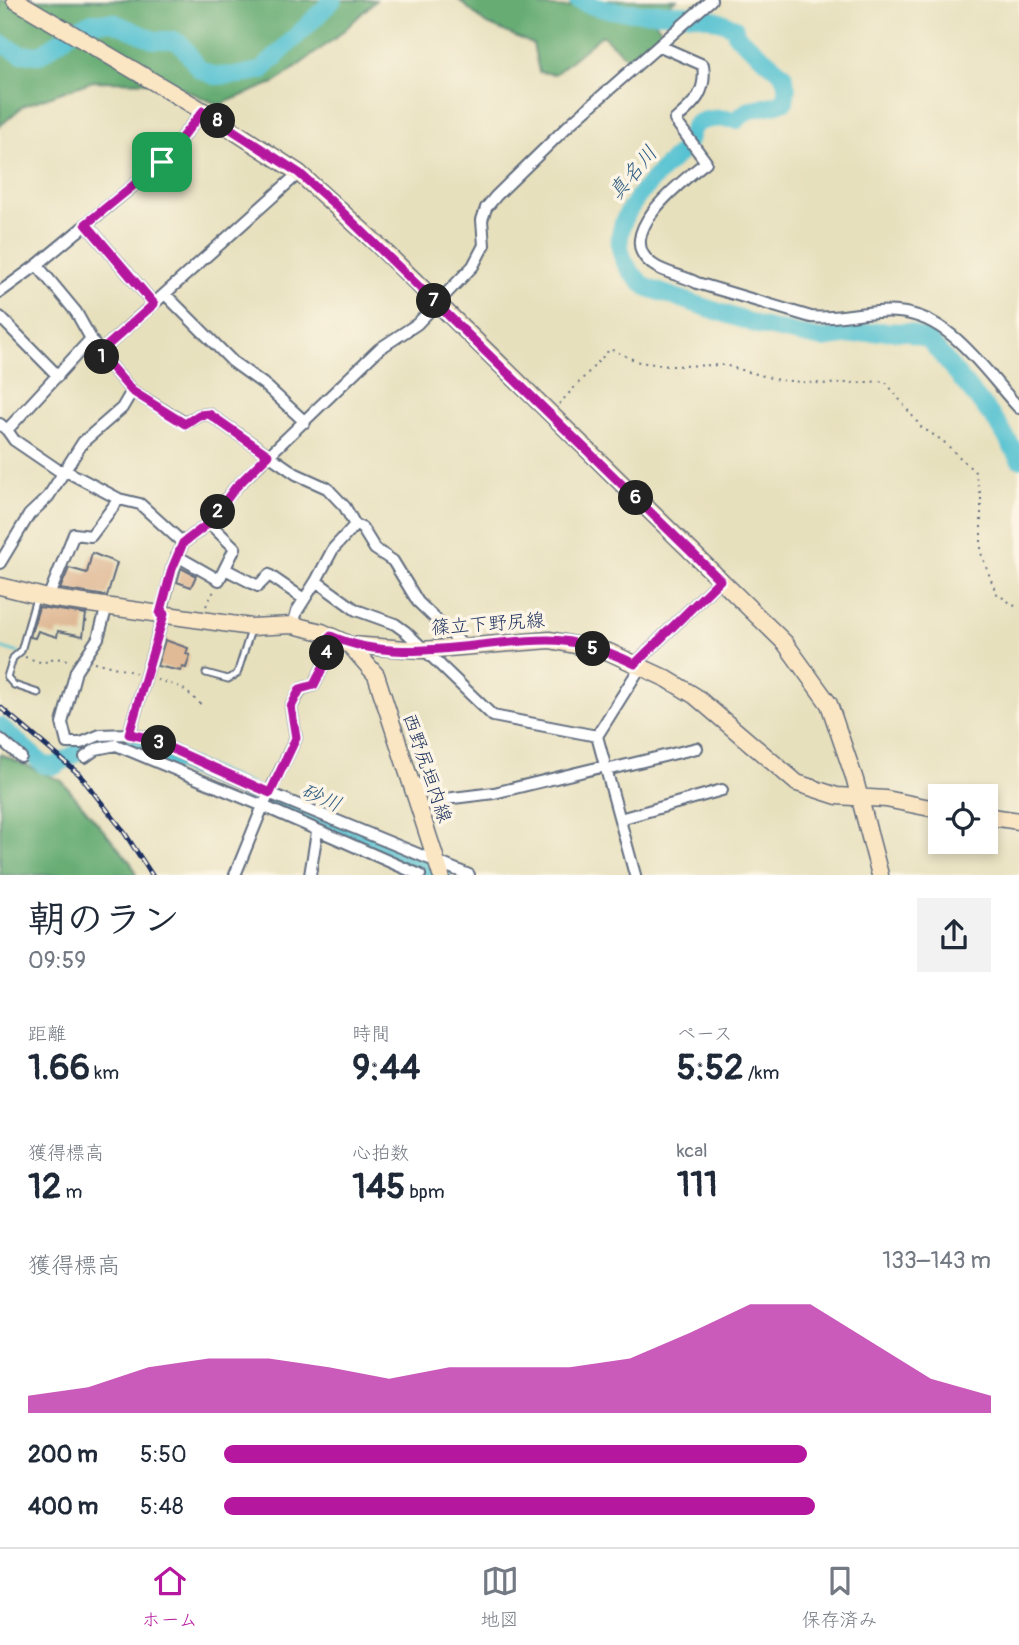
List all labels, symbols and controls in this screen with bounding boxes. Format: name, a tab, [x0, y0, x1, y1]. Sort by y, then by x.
pin: 8	[200, 104, 235, 138]
text: 8	[213, 108, 222, 132]
pin	[132, 132, 192, 192]
water label: 真名川	[602, 140, 664, 206]
icon: arrive	[143, 143, 181, 181]
pin: 7	[416, 284, 452, 318]
text: 7	[428, 288, 439, 312]
pin: 1	[84, 340, 119, 374]
text: 1	[98, 344, 105, 368]
pin: 6	[618, 480, 654, 516]
text: 6	[630, 485, 641, 509]
pin: 2	[200, 494, 235, 530]
text: 2	[212, 499, 223, 523]
street label: 篠立下野尻線	[430, 608, 546, 640]
pin: 5	[576, 632, 610, 666]
pin: 4	[310, 636, 344, 670]
text: 5	[587, 636, 598, 660]
text: 4	[321, 640, 332, 664]
street label: 西野尻垣内線	[397, 710, 457, 826]
pin: 3	[142, 726, 176, 760]
text: 3	[153, 730, 164, 754]
water label: 砂川	[296, 777, 346, 819]
map controls	[928, 784, 998, 854]
button: locate	[928, 784, 998, 854]
text: 朝のラン	[28, 896, 180, 944]
button: share	[917, 898, 991, 972]
text: 09:59	[28, 946, 86, 975]
text: 距離	[28, 1022, 66, 1046]
text: 時間	[352, 1022, 390, 1046]
text: ペース	[677, 1022, 733, 1046]
text: 1.66	[28, 1046, 90, 1090]
text: 9:44	[352, 1046, 420, 1090]
text: 5:52	[677, 1046, 744, 1090]
text: km	[90, 1061, 119, 1085]
text: /km	[744, 1061, 779, 1085]
text: kcal	[677, 1139, 708, 1163]
text: 獲得標高	[28, 1141, 104, 1165]
text: 心拍数	[352, 1141, 409, 1165]
text: 111	[677, 1163, 718, 1207]
text: 12	[28, 1165, 61, 1209]
text: 145	[352, 1165, 405, 1209]
text: m	[61, 1180, 82, 1204]
text: bpm	[405, 1180, 445, 1204]
text: 133–143 m	[882, 1246, 991, 1275]
text: 獲得標高	[28, 1251, 120, 1280]
text: 200 m	[28, 1440, 98, 1469]
text: 5:50	[140, 1440, 187, 1469]
text: 400 m	[28, 1492, 98, 1521]
text: 5:48	[140, 1492, 184, 1521]
tab: ホーム	[141, 1562, 198, 1632]
tab: 地図	[481, 1562, 519, 1632]
tab: 保存済み	[802, 1562, 878, 1632]

